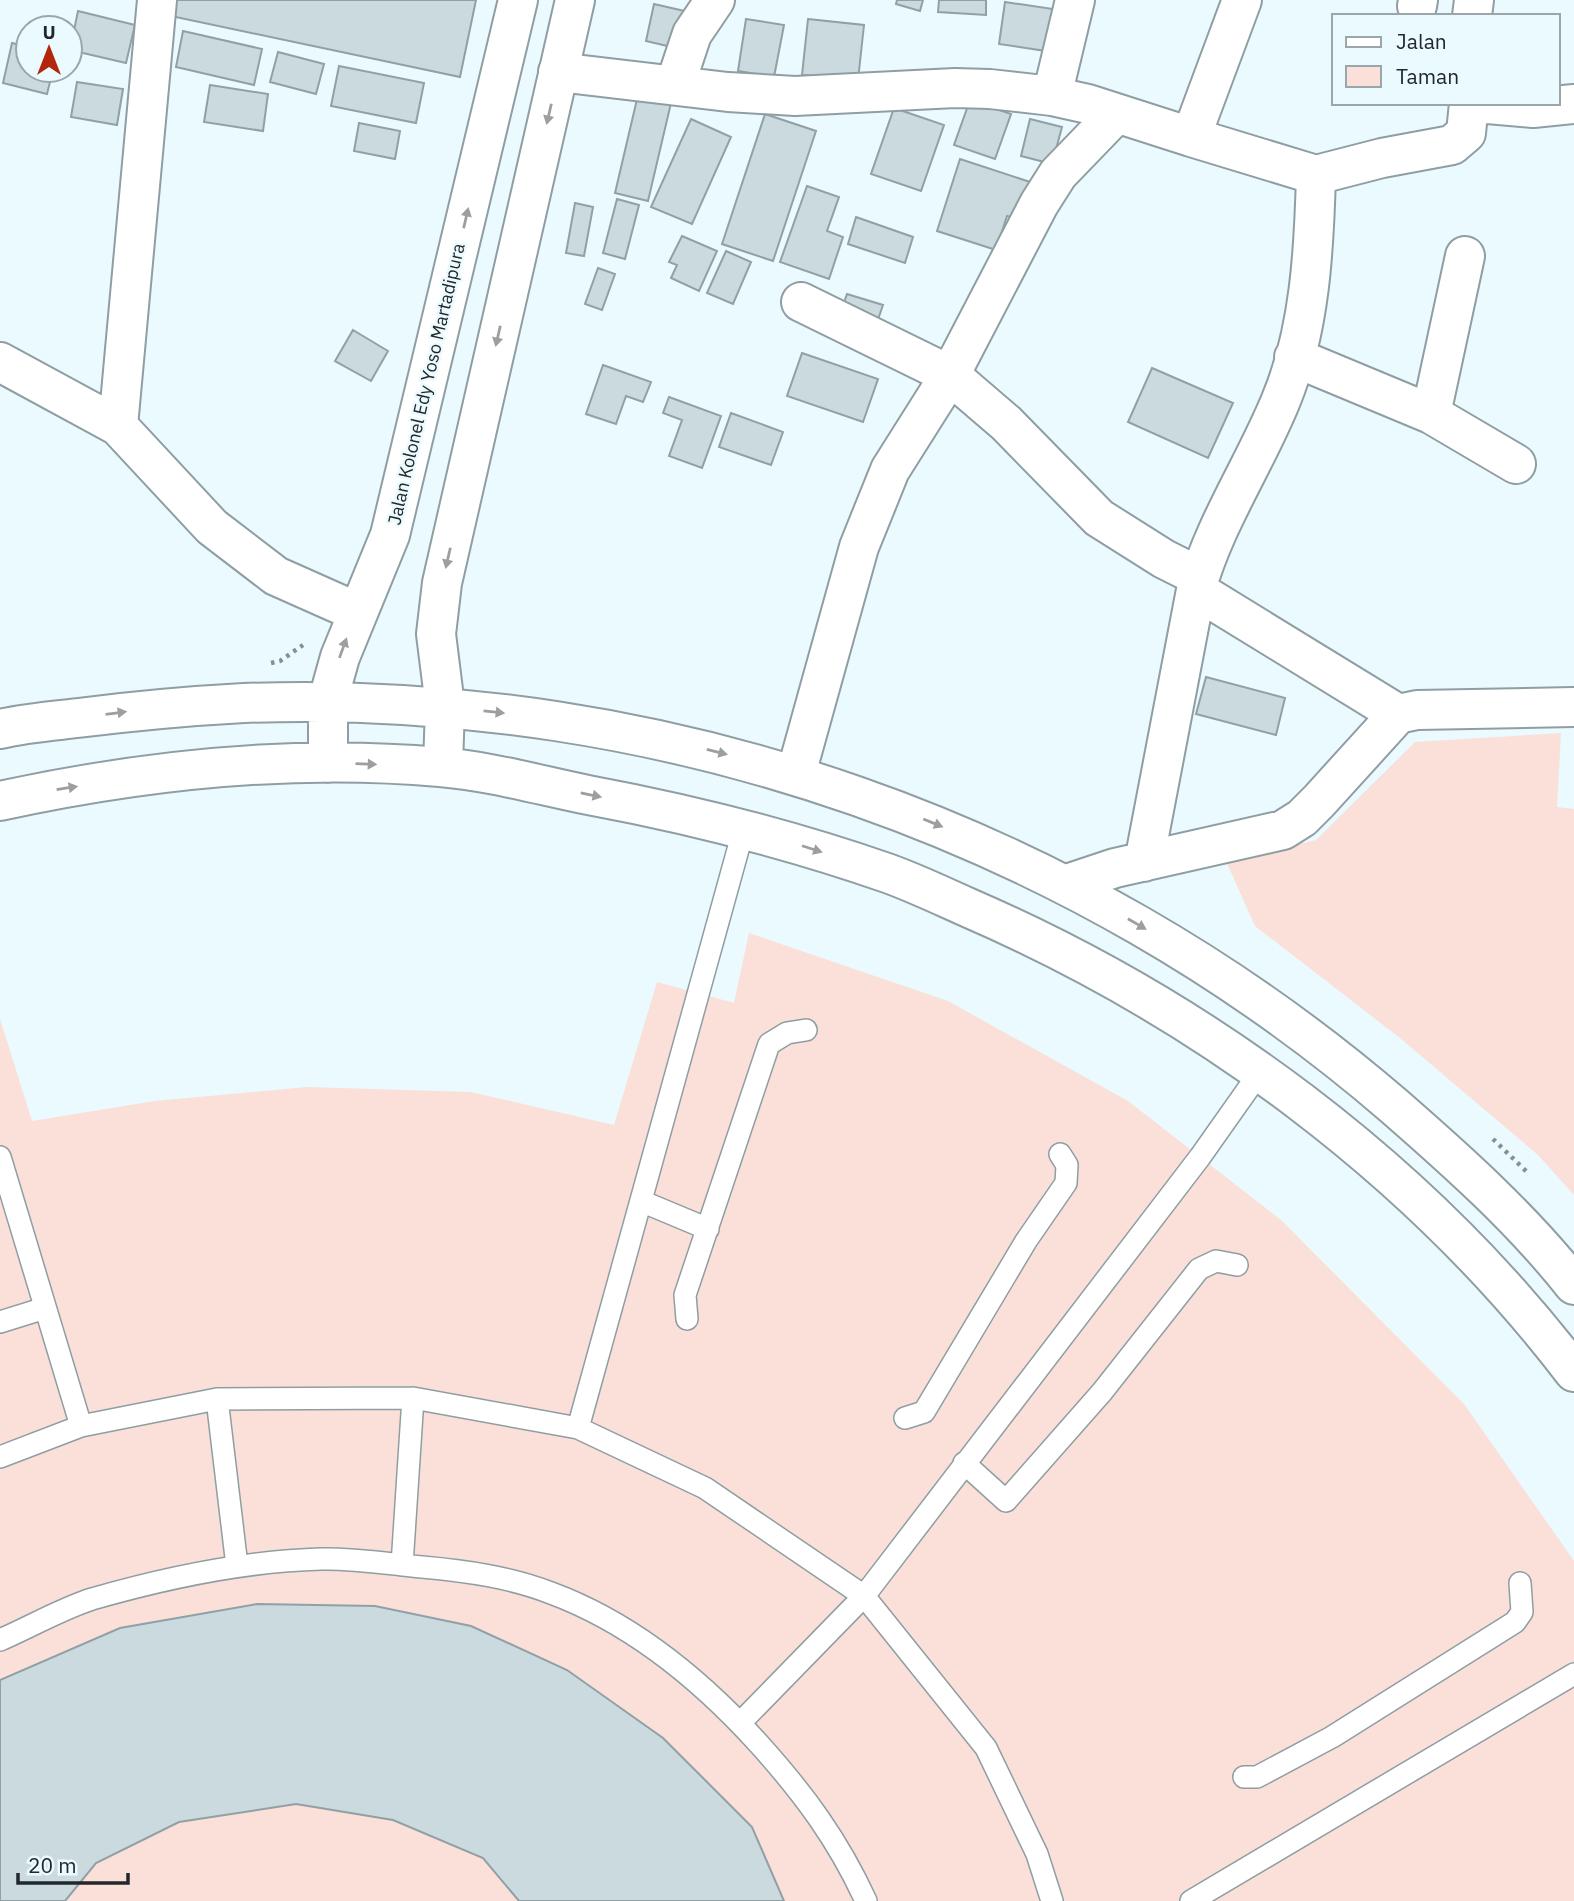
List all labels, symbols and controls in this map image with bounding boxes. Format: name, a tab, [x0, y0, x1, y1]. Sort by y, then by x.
north arrow	[14, 14, 84, 84]
legend	[1332, 14, 1560, 105]
text: U	[42, 20, 56, 44]
text: Jalan	[1396, 27, 1447, 55]
text: Taman	[1396, 62, 1459, 90]
one-way arrow	[543, 103, 554, 125]
one-way arrow	[461, 207, 472, 229]
street label: Jalan Kolonel Edy Yoso Martadipura	[382, 240, 470, 527]
one-way arrow	[492, 325, 503, 347]
one-way arrow	[442, 547, 453, 569]
one-way arrow	[338, 637, 349, 658]
one-way arrow	[483, 706, 505, 717]
one-way arrow	[105, 708, 127, 719]
one-way arrow	[707, 747, 729, 758]
one-way arrow	[356, 759, 378, 770]
one-way arrow	[56, 782, 78, 793]
one-way arrow	[580, 790, 602, 801]
one-way arrow	[923, 818, 944, 829]
one-way arrow	[802, 845, 823, 855]
one-way arrow	[1127, 918, 1147, 930]
scale bar	[18, 1842, 128, 1886]
text: 20 m	[28, 1851, 77, 1879]

